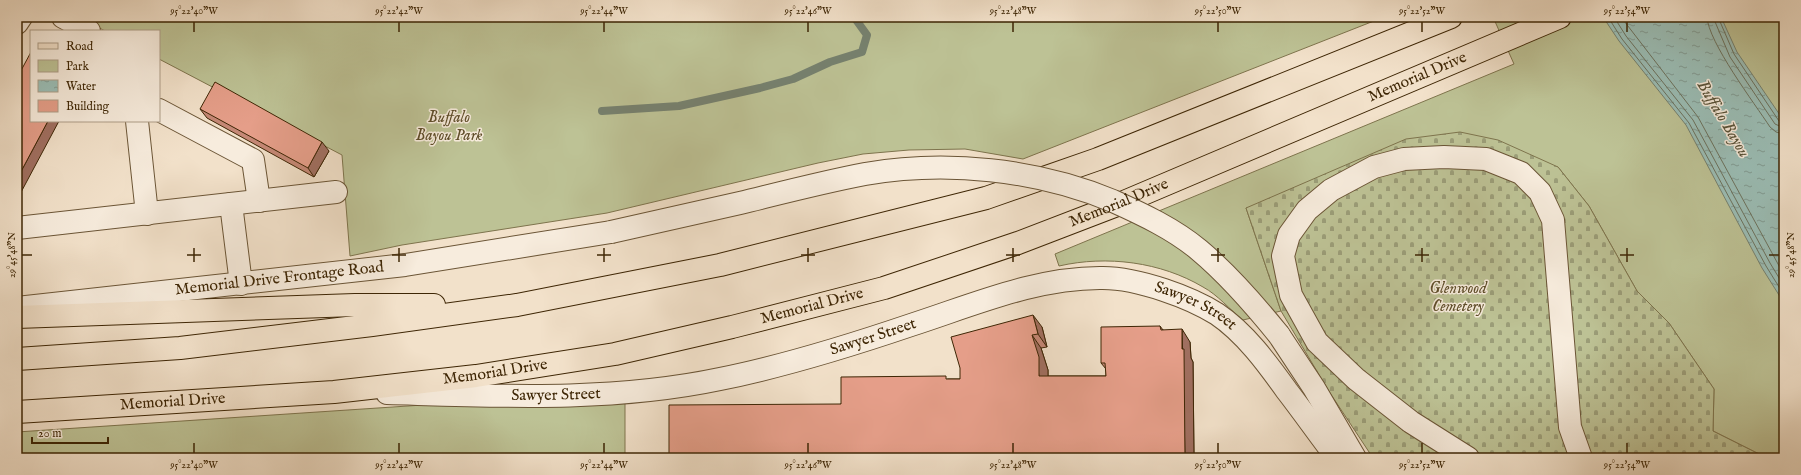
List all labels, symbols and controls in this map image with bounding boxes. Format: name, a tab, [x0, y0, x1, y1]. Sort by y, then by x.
text: 95°22'40"W	[169, 5, 218, 18]
text: 95°22'42"W	[374, 5, 423, 18]
text: 95°22'44"W	[579, 5, 628, 18]
text: 95°22'46"W	[784, 5, 832, 18]
text: 95°22'48"W	[989, 5, 1037, 18]
text: 95°22'50"W	[1194, 5, 1242, 18]
text: 95°22'52"W	[1398, 5, 1446, 18]
text: 95°22'54"W	[1603, 5, 1651, 18]
legend	[30, 30, 160, 122]
text: Road	[66, 39, 94, 54]
street label: Memorial Drive	[1365, 48, 1470, 107]
text: Park	[66, 59, 89, 74]
water label: Buffalo Bayou	[1692, 76, 1754, 162]
text: Water	[66, 79, 97, 94]
text: Building	[66, 99, 110, 114]
park label: Buffalo Bayou Park	[415, 108, 483, 146]
street label: Memorial Drive	[1066, 174, 1172, 232]
text: 29°45'48"N	[6, 232, 19, 278]
text: 29°45'48"N	[1785, 232, 1798, 278]
street label: Memorial Drive Frontage Road	[174, 257, 385, 300]
street label: Sawyer Street	[1152, 278, 1241, 335]
park label: Glenwood Cemetery	[1429, 279, 1488, 317]
street label: Memorial Drive	[759, 284, 866, 329]
street label: Sawyer Street	[828, 314, 919, 360]
street label: Memorial Drive	[442, 355, 549, 390]
street label: Sawyer Street	[511, 384, 602, 406]
street label: Memorial Drive	[119, 389, 226, 415]
scale bar	[32, 419, 108, 445]
text: 20 m	[38, 426, 61, 441]
text: 95°22'40"W	[169, 459, 218, 472]
text: 95°22'42"W	[374, 459, 423, 472]
text: 95°22'44"W	[579, 459, 628, 472]
text: 95°22'46"W	[784, 459, 832, 472]
text: 95°22'48"W	[989, 459, 1037, 472]
text: 95°22'50"W	[1194, 459, 1242, 472]
text: 95°22'52"W	[1398, 459, 1446, 472]
text: 95°22'54"W	[1603, 459, 1651, 472]

